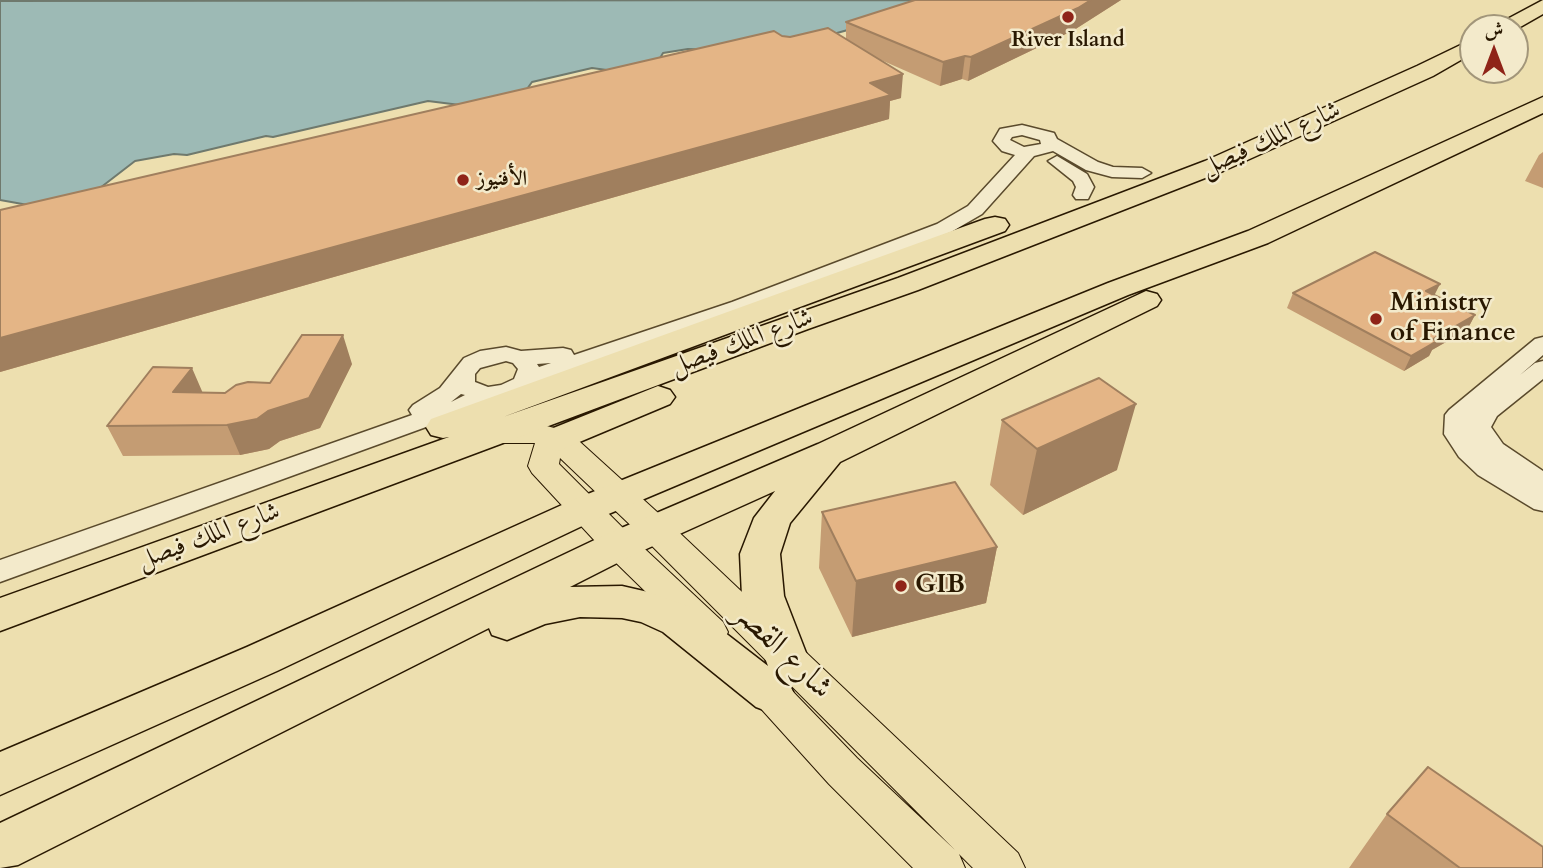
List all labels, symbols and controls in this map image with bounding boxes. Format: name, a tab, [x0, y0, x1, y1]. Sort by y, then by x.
marker: River Island	[1060, 9, 1076, 25]
north arrow	[1459, 14, 1529, 84]
text: ش	[1485, 17, 1503, 43]
place label: River Island	[1011, 28, 1125, 54]
street label: شارع الملك فيصل	[1196, 95, 1346, 185]
place label: الأفنيوز	[477, 167, 527, 193]
marker: الأفنيوز	[455, 172, 471, 188]
place label: Ministry of Finance	[1390, 288, 1516, 350]
street label: شارع الملك فيصل	[666, 303, 818, 383]
marker: Ministry of Finance	[1368, 311, 1384, 327]
street label: شارع الملك فيصل	[133, 497, 285, 577]
place label: GIB	[915, 570, 965, 602]
marker: GIB	[893, 578, 909, 594]
street label: شارع القصر	[724, 596, 840, 708]

